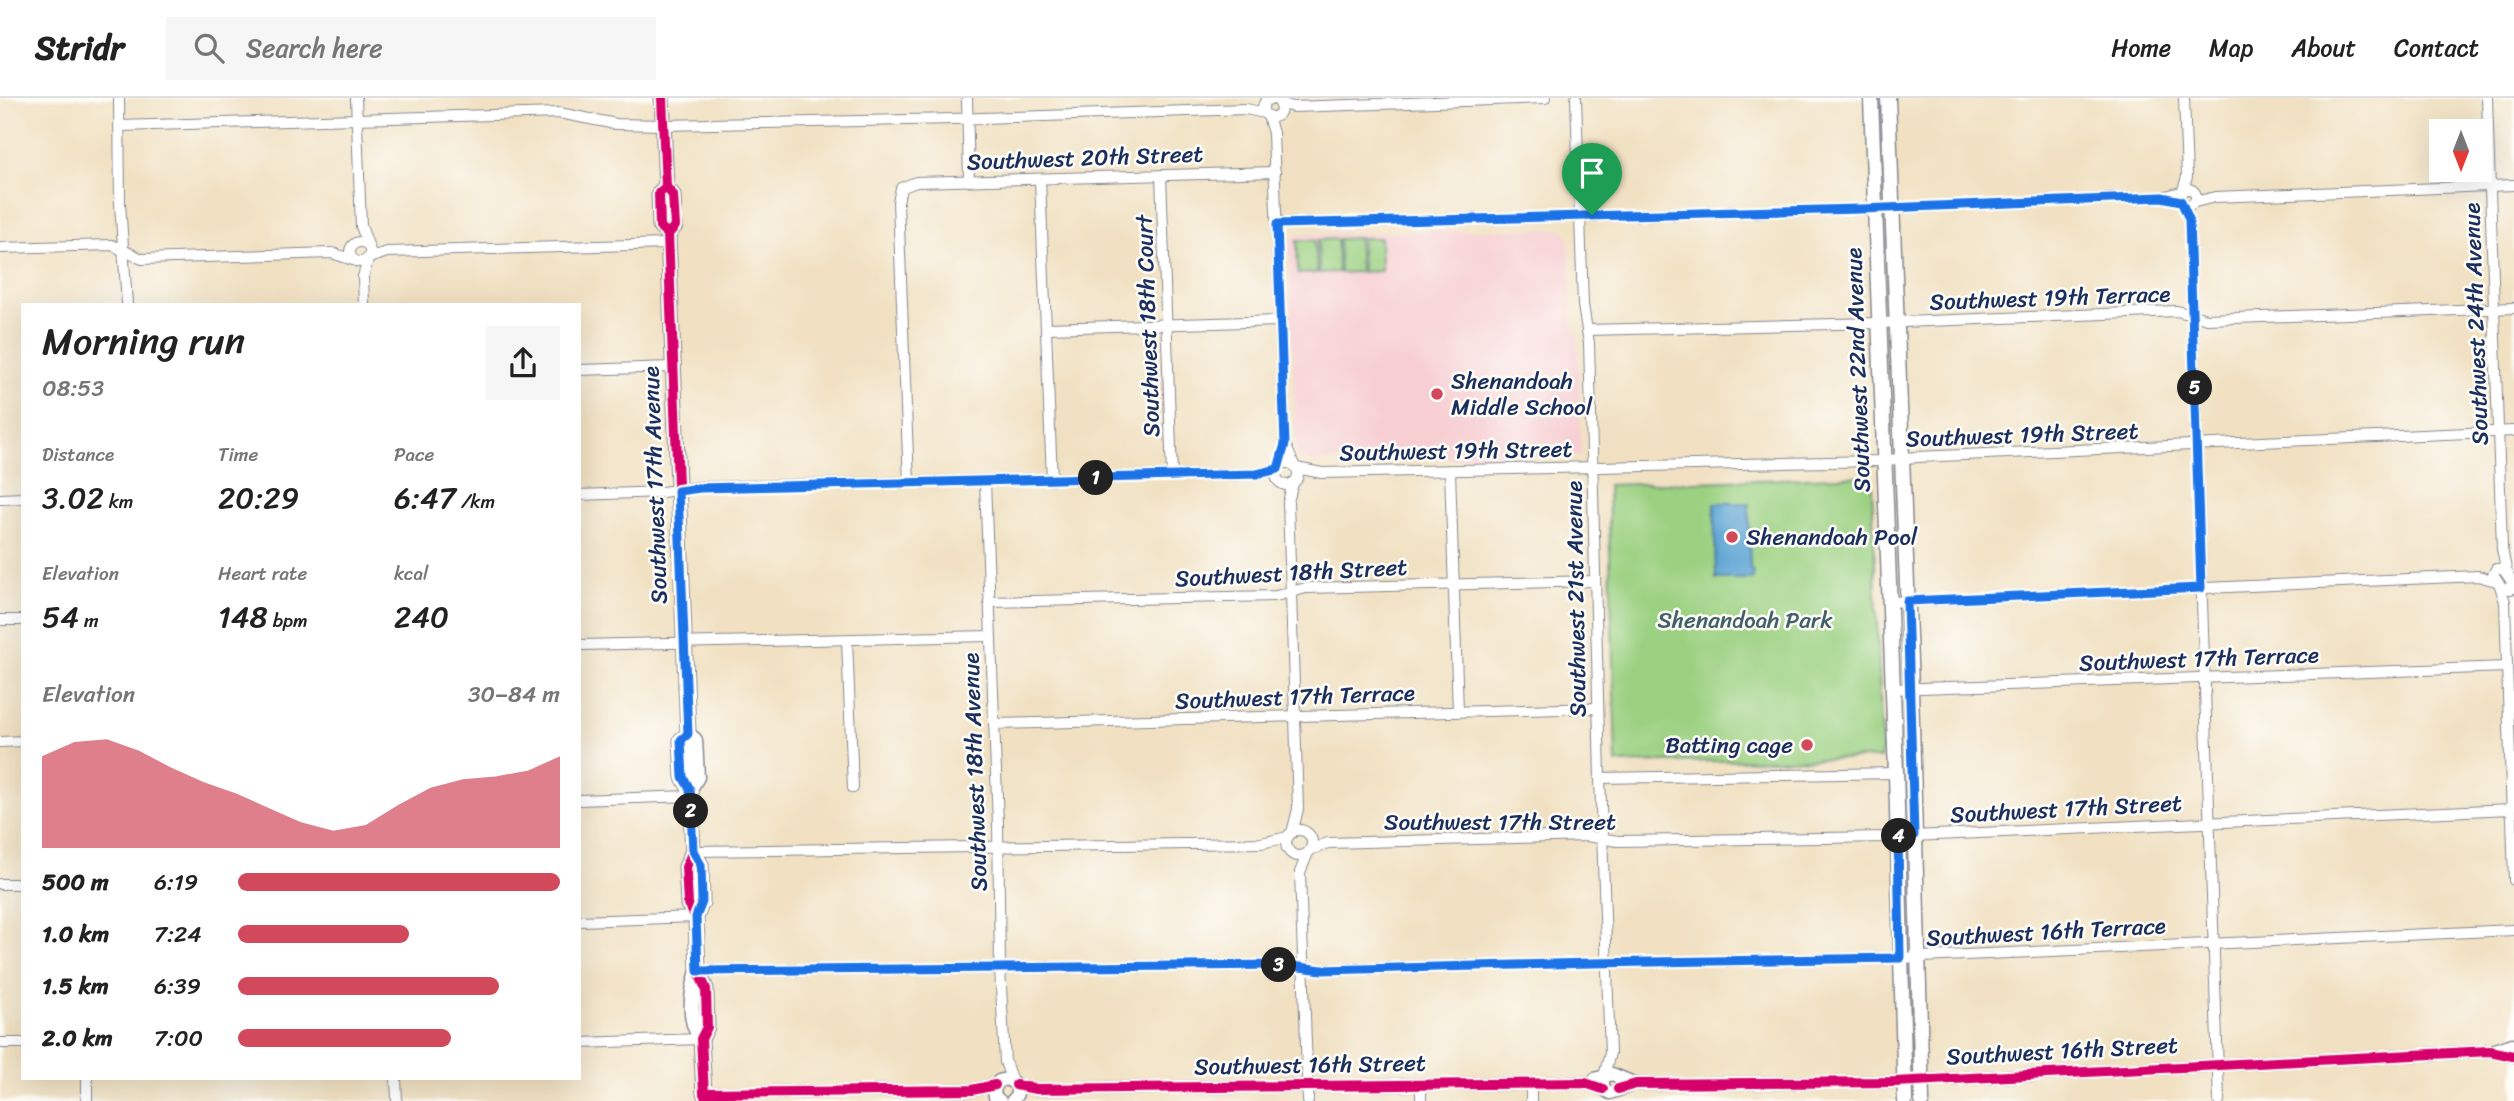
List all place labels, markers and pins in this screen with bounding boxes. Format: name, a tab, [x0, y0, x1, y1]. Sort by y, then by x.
pin	[1562, 143, 1622, 215]
place label: Shenandoah Middle School	[1451, 361, 1593, 428]
pin: 5	[2178, 370, 2212, 406]
marker: Shenandoah Middle School	[1429, 386, 1445, 402]
pin: 1	[1078, 460, 1114, 496]
place label: Shenandoah Pool	[1746, 517, 1918, 558]
marker: Shenandoah Pool	[1724, 529, 1740, 545]
place label: Batting cage	[1665, 725, 1793, 766]
marker: Batting cage	[1799, 737, 1815, 753]
pin: 2	[674, 794, 708, 828]
pin: 4	[1882, 818, 1916, 854]
pin: 3	[1262, 948, 1296, 982]

